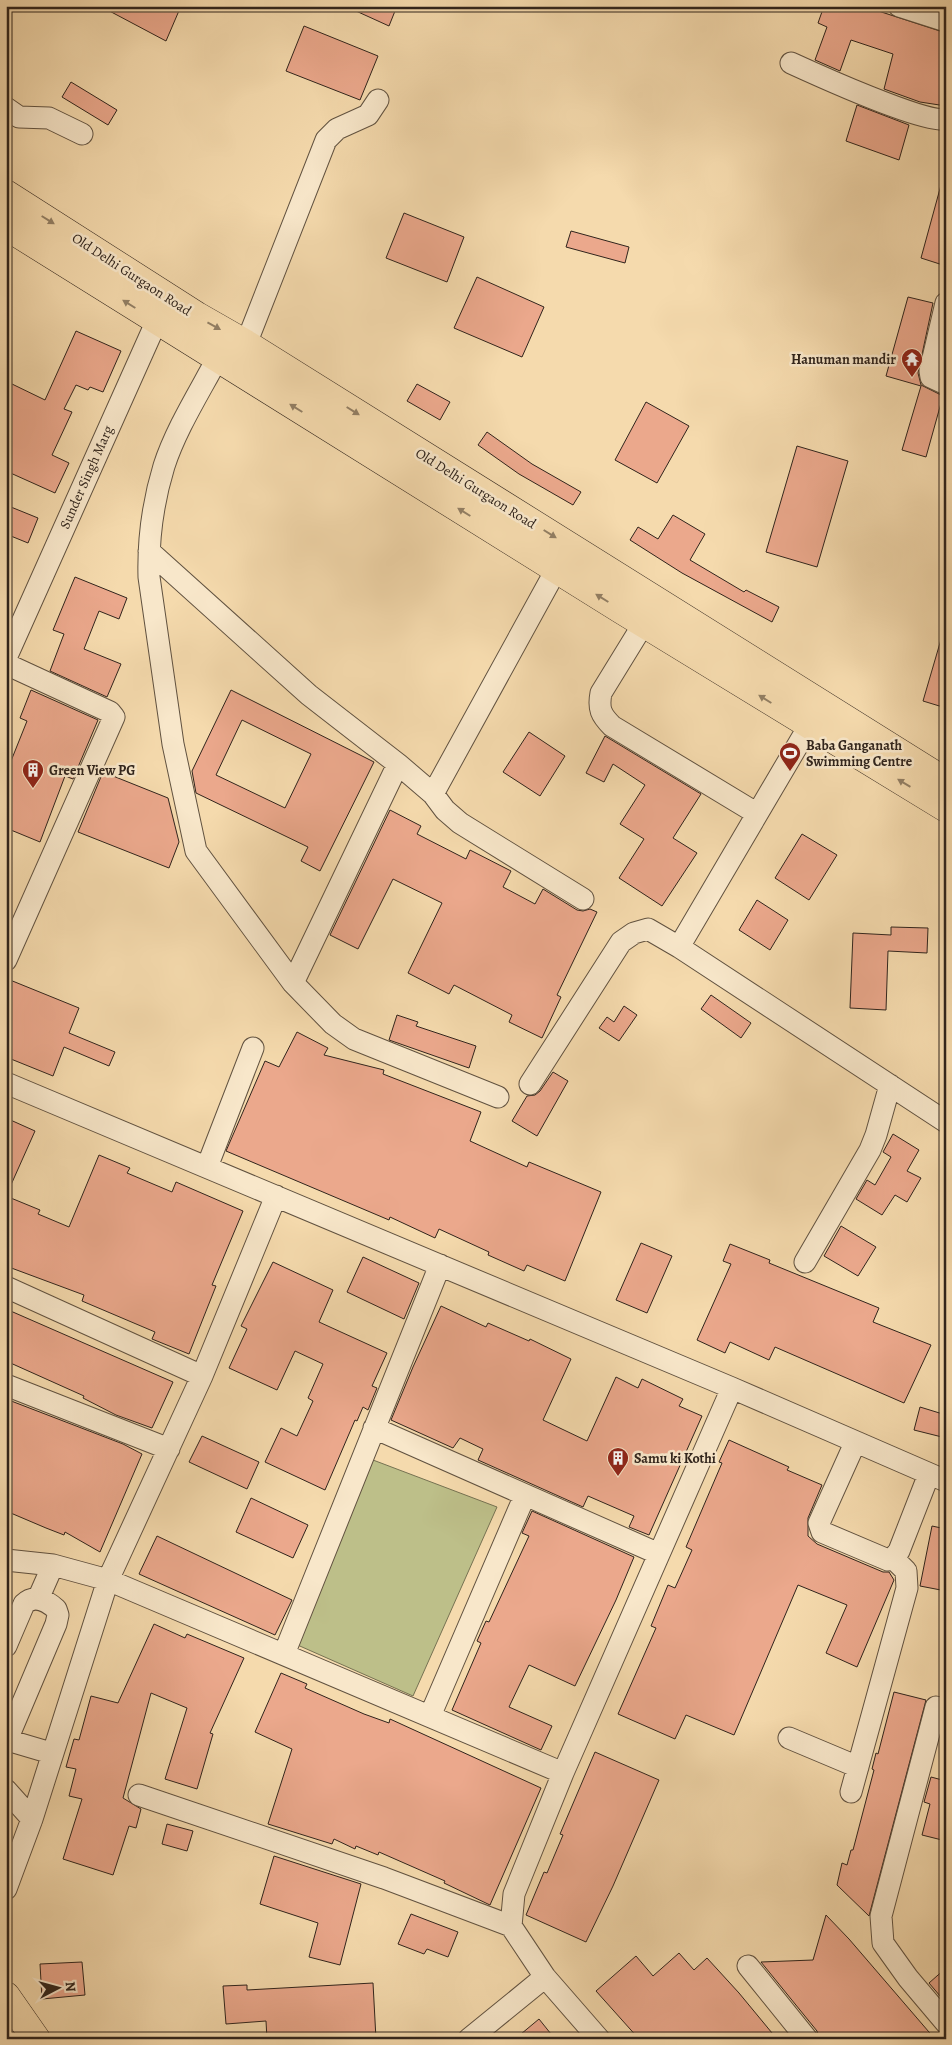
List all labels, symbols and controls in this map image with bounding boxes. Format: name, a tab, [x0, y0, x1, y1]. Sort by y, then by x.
one-way arrow	[41, 215, 54, 225]
street label: Old Delhi Gurgaon Road	[68, 229, 196, 321]
one-way arrow	[122, 299, 135, 308]
one-way arrow	[207, 322, 222, 330]
temple icon: Hanuman mandir	[900, 347, 924, 378]
place label: Hanuman mandir	[791, 350, 896, 369]
one-way arrow	[290, 404, 303, 413]
one-way arrow	[346, 406, 360, 415]
street label: Sunder Singh Marg	[55, 422, 118, 532]
street label: Old Delhi Gurgaon Road	[412, 444, 540, 534]
one-way arrow	[458, 508, 471, 517]
one-way arrow	[543, 529, 557, 539]
one-way arrow	[596, 594, 609, 603]
one-way arrow	[759, 694, 772, 703]
place label: Baba Ganganath Swimming Centre	[806, 736, 913, 771]
sports icon: Baba Ganganath Swimming Centre	[778, 741, 802, 772]
building icon: Green View PG	[21, 758, 45, 789]
place label: Green View PG	[49, 761, 135, 780]
one-way arrow	[898, 779, 911, 788]
building icon: Samu ki Kothi	[606, 1446, 630, 1477]
place label: Samu ki Kothi	[634, 1449, 716, 1468]
north arrow	[32, 1962, 82, 2012]
text: N	[60, 1981, 80, 1993]

